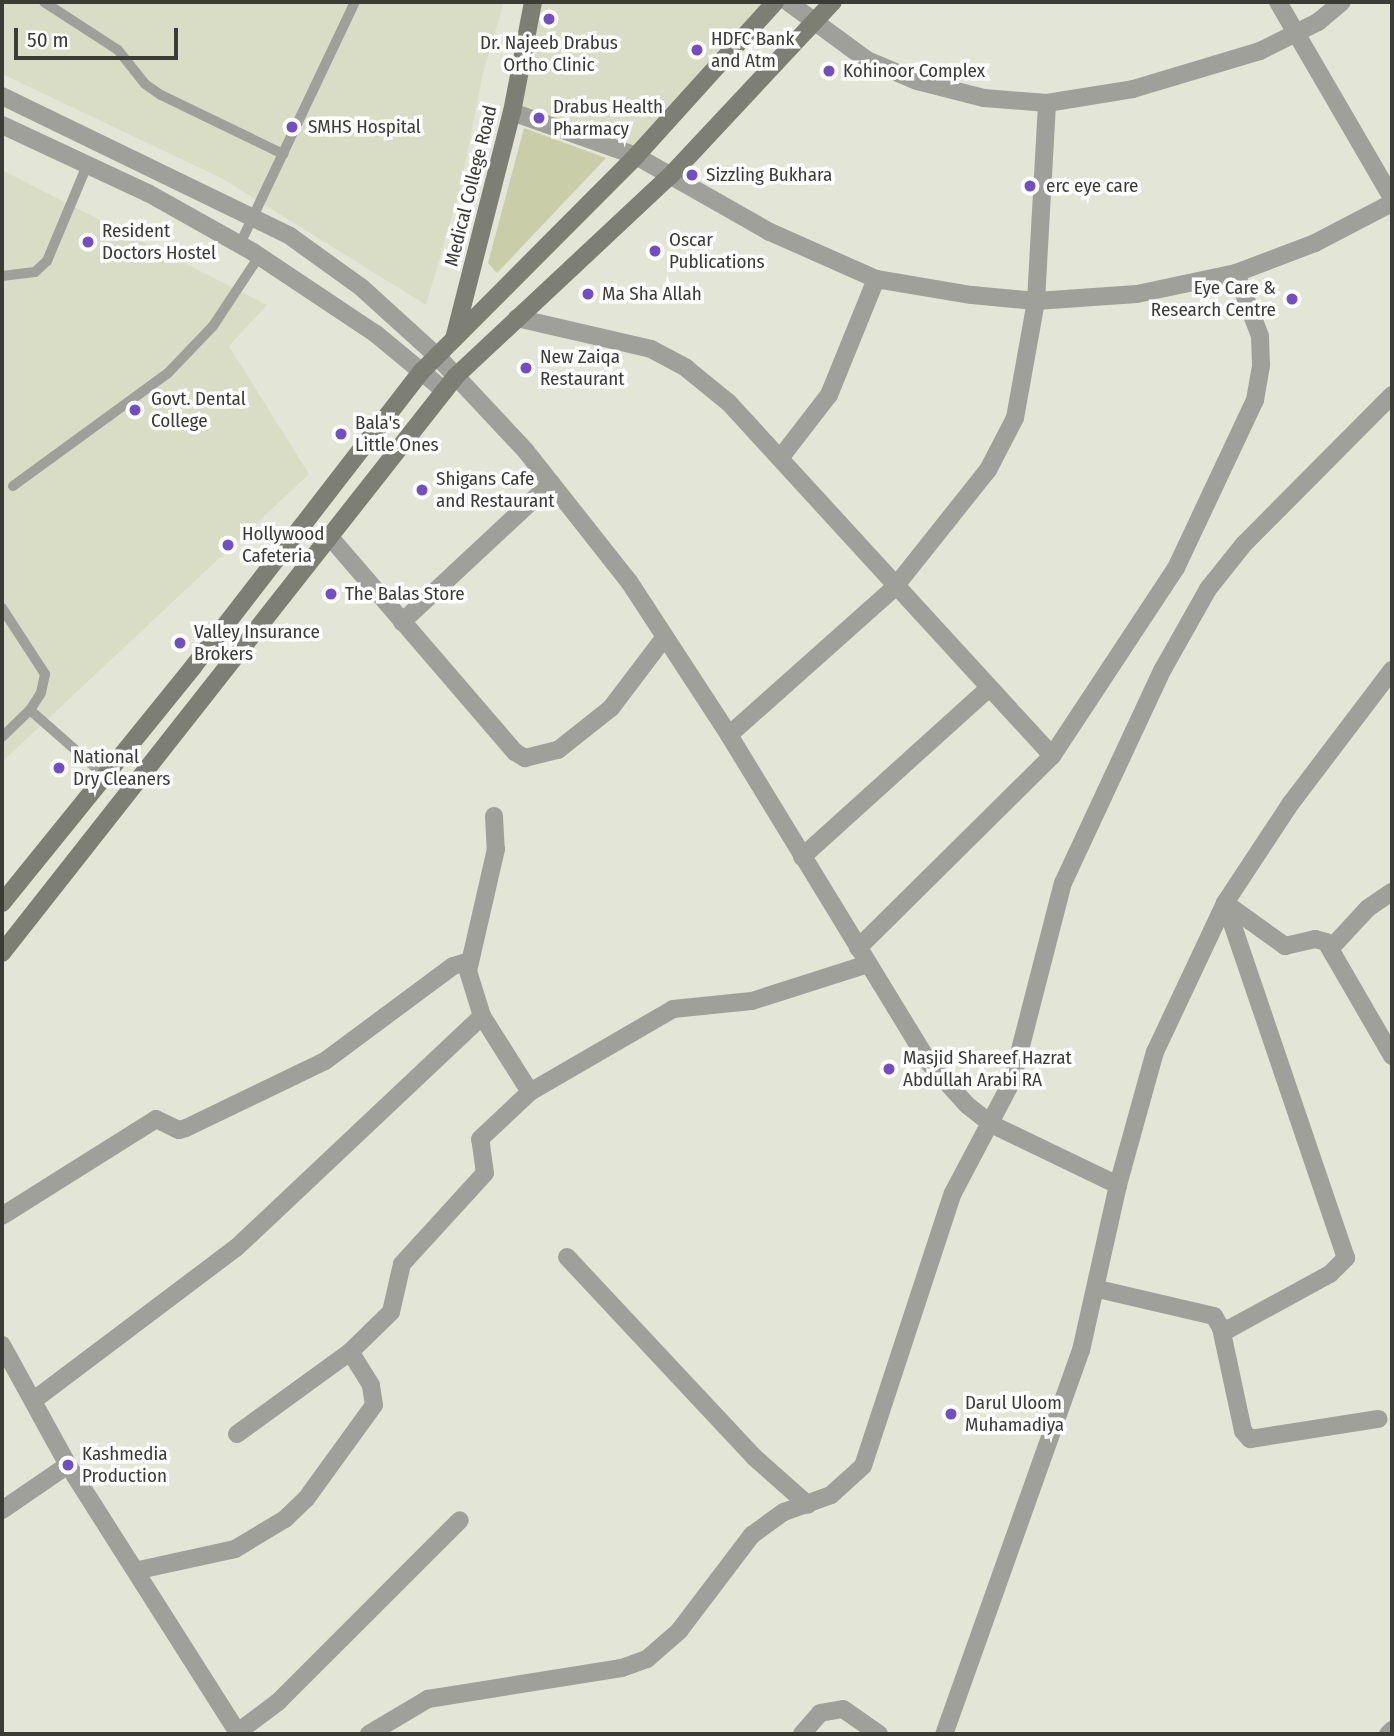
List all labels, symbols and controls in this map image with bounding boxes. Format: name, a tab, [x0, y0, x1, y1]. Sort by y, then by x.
marker: Dr. Najeeb Drabus Ortho Clinic	[539, 9, 559, 29]
scale bar	[18, 14, 182, 58]
text: 50 m	[27, 27, 69, 53]
place label: HDFC Bank and Atm	[711, 28, 794, 72]
place label: Dr. Najeeb Drabus Ortho Clinic	[480, 32, 618, 76]
marker: HDFC Bank and Atm	[689, 42, 705, 58]
place label: Kohinoor Complex	[843, 60, 985, 82]
marker: Kohinoor Complex	[821, 63, 837, 79]
place label: Drabus Health Pharmacy	[553, 96, 663, 140]
street label: Medical College Road	[440, 103, 502, 269]
marker: Drabus Health Pharmacy	[531, 110, 547, 126]
place label: SMHS Hospital	[308, 116, 421, 138]
marker: SMHS Hospital	[282, 117, 302, 137]
place label: Sizzling Bukhara	[706, 164, 832, 186]
marker: Sizzling Bukhara	[684, 167, 700, 183]
place label: erc eye care	[1046, 175, 1138, 197]
marker: erc eye care	[1020, 176, 1040, 196]
place label: Resident Doctors Hostel	[102, 220, 216, 264]
place label: Oscar Publications	[669, 229, 765, 273]
marker: Resident Doctors Hostel	[80, 234, 96, 250]
marker: Oscar Publications	[647, 243, 663, 259]
place label: Eye Care & Research Centre	[1151, 277, 1276, 321]
place label: Ma Sha Allah	[602, 283, 702, 305]
marker: Ma Sha Allah	[580, 286, 596, 302]
marker: Eye Care & Research Centre	[1282, 289, 1302, 309]
place label: New Zaiqa Restaurant	[540, 346, 624, 390]
marker: New Zaiqa Restaurant	[518, 360, 534, 376]
place label: Govt. Dental College	[151, 388, 246, 432]
marker: Govt. Dental College	[125, 400, 145, 420]
place label: Bala's Little Ones	[355, 412, 439, 456]
marker: Bala's Little Ones	[333, 426, 349, 442]
place label: Shigans Cafe and Restaurant	[436, 468, 554, 512]
marker: Shigans Cafe and Restaurant	[414, 482, 430, 498]
place label: Hollywood Cafeteria	[242, 523, 324, 567]
marker: Hollywood Cafeteria	[220, 537, 236, 553]
place label: The Balas Store	[345, 583, 465, 605]
marker: The Balas Store	[323, 586, 339, 602]
place label: Valley Insurance Brokers	[194, 621, 320, 665]
marker: Valley Insurance Brokers	[172, 635, 188, 651]
place label: National Dry Cleaners	[73, 746, 170, 790]
marker: National Dry Cleaners	[51, 760, 67, 776]
place label: Masjid Shareef Hazrat Abdullah Arabi RA	[903, 1047, 1072, 1091]
marker: Masjid Shareef Hazrat Abdullah Arabi RA	[881, 1061, 897, 1077]
place label: Darul Uloom Muhamadiya	[965, 1392, 1064, 1436]
marker: Darul Uloom Muhamadiya	[943, 1406, 959, 1422]
place label: Kashmedia Production	[82, 1443, 167, 1487]
marker: Kashmedia Production	[60, 1457, 76, 1473]

